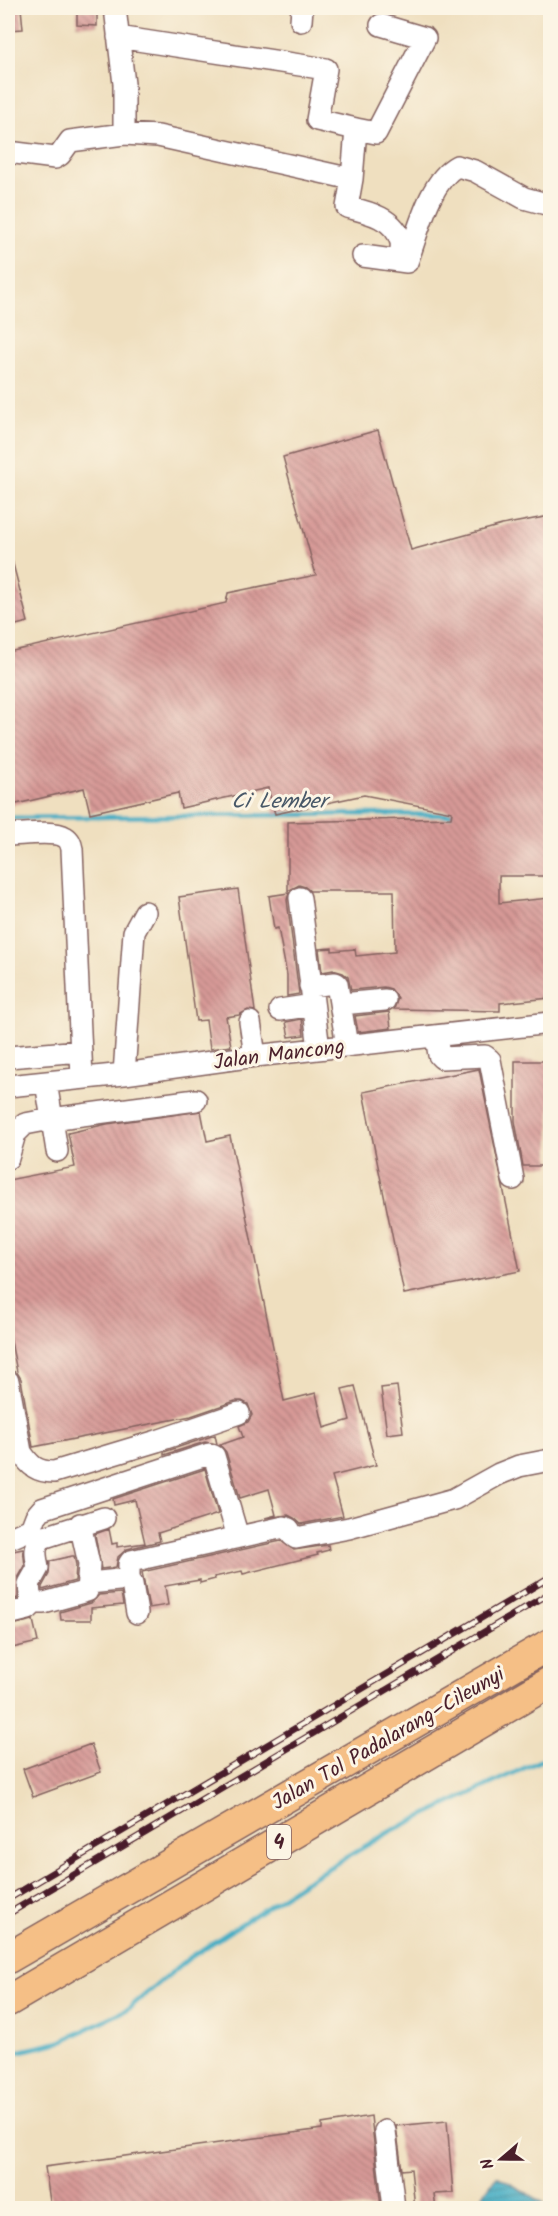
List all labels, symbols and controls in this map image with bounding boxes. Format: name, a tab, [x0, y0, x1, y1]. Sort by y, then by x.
water label: Ci Lember	[231, 785, 331, 820]
street label: Jalan Mancong	[212, 1031, 347, 1080]
street label: Jalan Tol Padalarang–Cileunyi	[266, 1658, 512, 1820]
road number: 4	[267, 1825, 291, 1859]
north arrow	[471, 2129, 531, 2189]
text: N	[475, 2155, 502, 2173]

